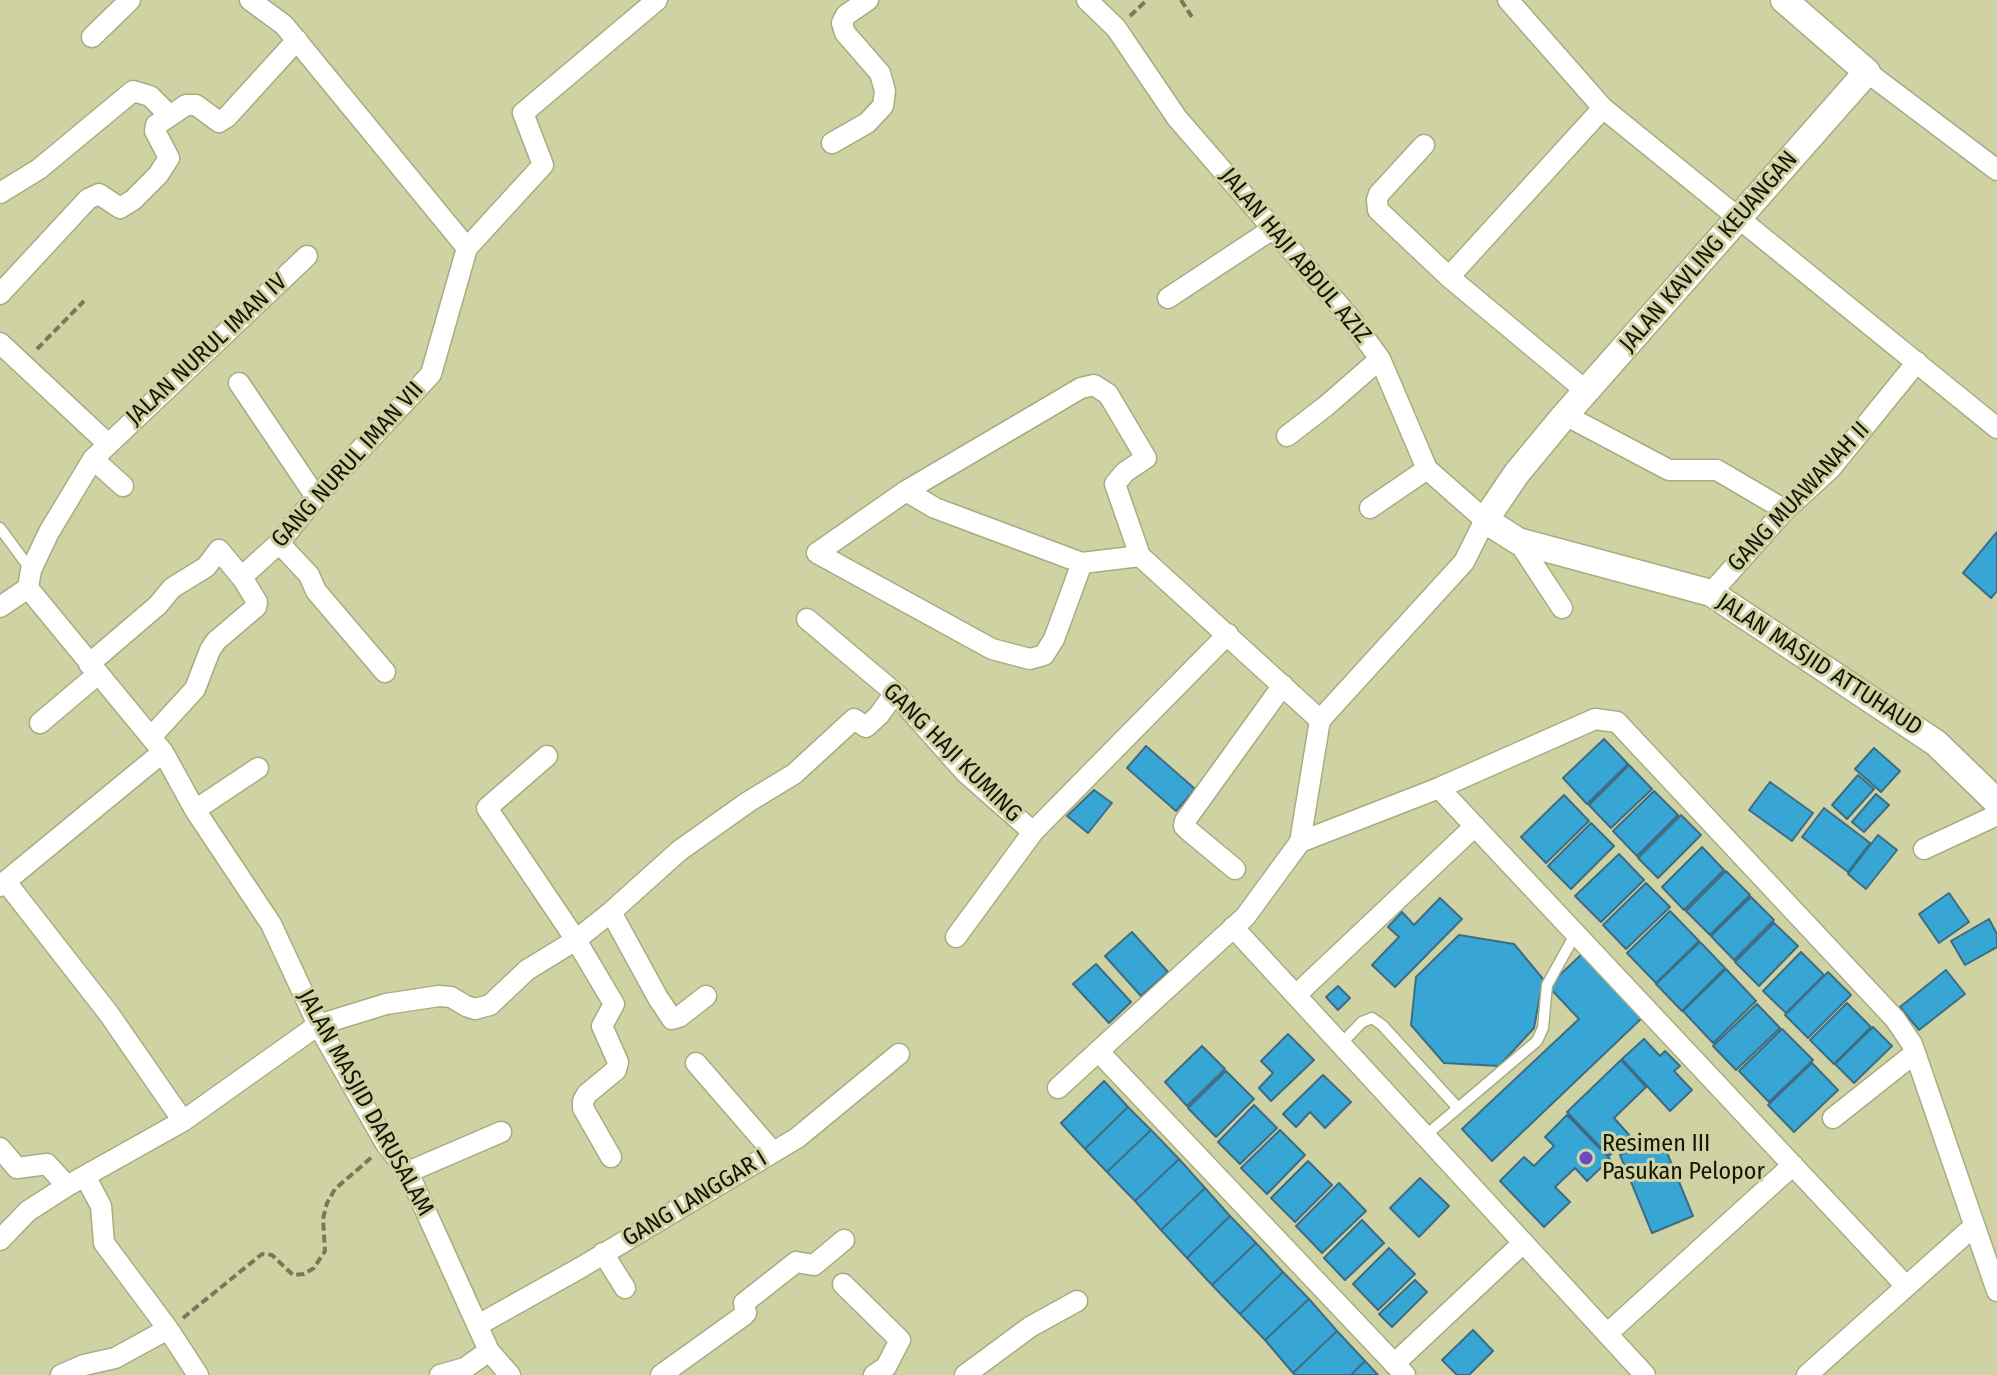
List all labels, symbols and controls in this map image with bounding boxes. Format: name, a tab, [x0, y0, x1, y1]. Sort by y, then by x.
street label: JALAN KAVLING KEUANGAN	[1614, 146, 1804, 358]
street label: JALAN HAJI ABDUL AZIZ	[1213, 163, 1377, 349]
street label: JALAN NURUL IMAN IV	[121, 268, 293, 432]
street label: GANG NURUL IMAN VII	[266, 376, 430, 554]
street label: GANG MUAWANAH II	[1722, 416, 1876, 578]
street label: JALAN MASJID ATTUHAUD	[1711, 588, 1927, 742]
street label: GANG HAJI KUMING	[877, 678, 1027, 828]
street label: JALAN MASJID DARUSALAM	[291, 985, 439, 1221]
place label: Resimen III Pasukan Pelopor	[1602, 1130, 1765, 1186]
street label: GANG LANGGAR I	[618, 1145, 772, 1253]
marker: Resimen III Pasukan Pelopor	[1577, 1149, 1595, 1167]

